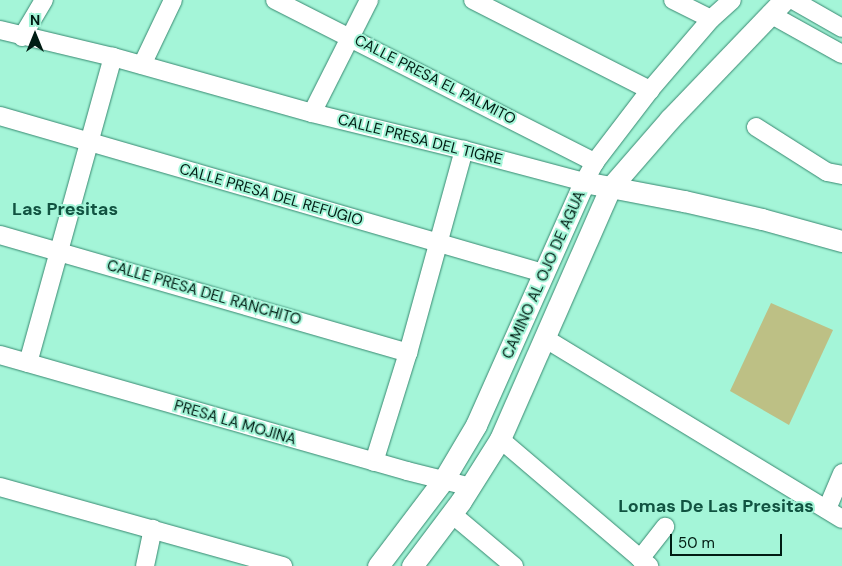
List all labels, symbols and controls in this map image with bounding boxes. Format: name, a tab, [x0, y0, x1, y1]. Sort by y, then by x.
north arrow	[10, 10, 60, 60]
text: N	[30, 11, 40, 29]
street label: CALLE PRESA EL PALMITO	[351, 31, 519, 129]
street label: CALLE PRESA DEL TIGRE	[336, 111, 504, 169]
street label: CALLE PRESA DEL REFUGIO	[177, 160, 365, 230]
street label: CAMINO AL OJO DE AGUA	[499, 188, 589, 362]
district label: Las Presitas	[12, 198, 118, 220]
street label: CALLE PRESA DEL RANCHITO	[105, 257, 303, 329]
street label: PRESA LA MOJINA	[172, 397, 298, 449]
district label: Lomas De Las Presitas	[618, 495, 814, 517]
scale bar	[672, 524, 784, 556]
text: 50 m	[678, 533, 715, 553]

